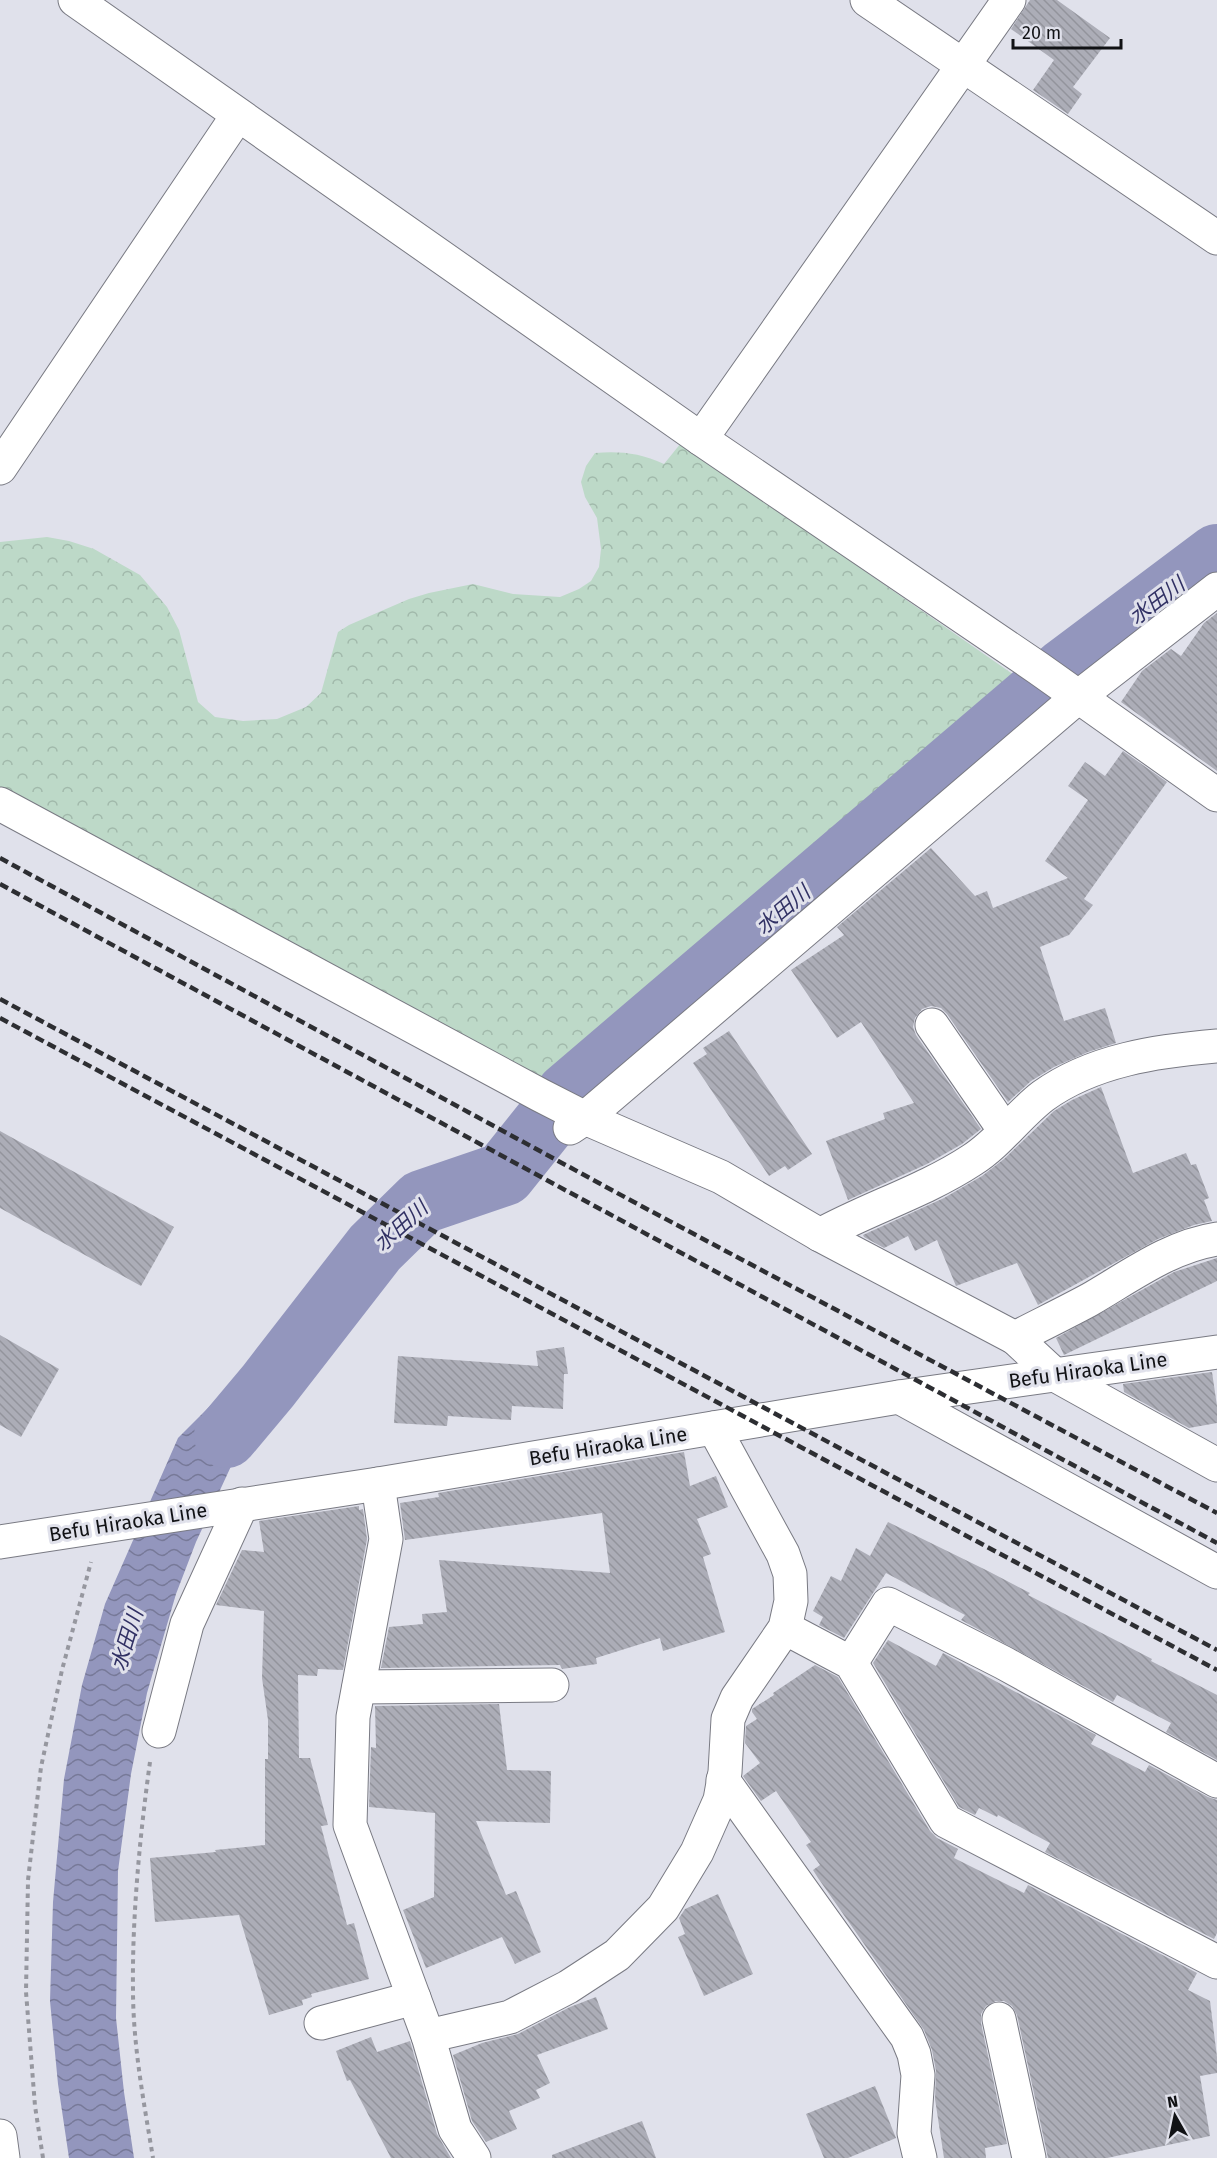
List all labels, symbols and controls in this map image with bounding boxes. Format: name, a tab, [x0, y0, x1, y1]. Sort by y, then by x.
scale bar	[1013, 12, 1121, 50]
text: 20 m	[1022, 22, 1061, 44]
water label: 水田川	[1124, 570, 1192, 630]
water label: 水田川	[751, 879, 817, 940]
water label: 水田川	[369, 1194, 435, 1257]
street label: Befu Hiraoka Line	[1007, 1347, 1169, 1393]
street label: Befu Hiraoka Line	[527, 1422, 689, 1470]
street label: Befu Hiraoka Line	[47, 1498, 209, 1546]
water label: 水田川	[105, 1604, 149, 1674]
north arrow	[1145, 2086, 1205, 2146]
text: N	[1166, 2091, 1179, 2112]

